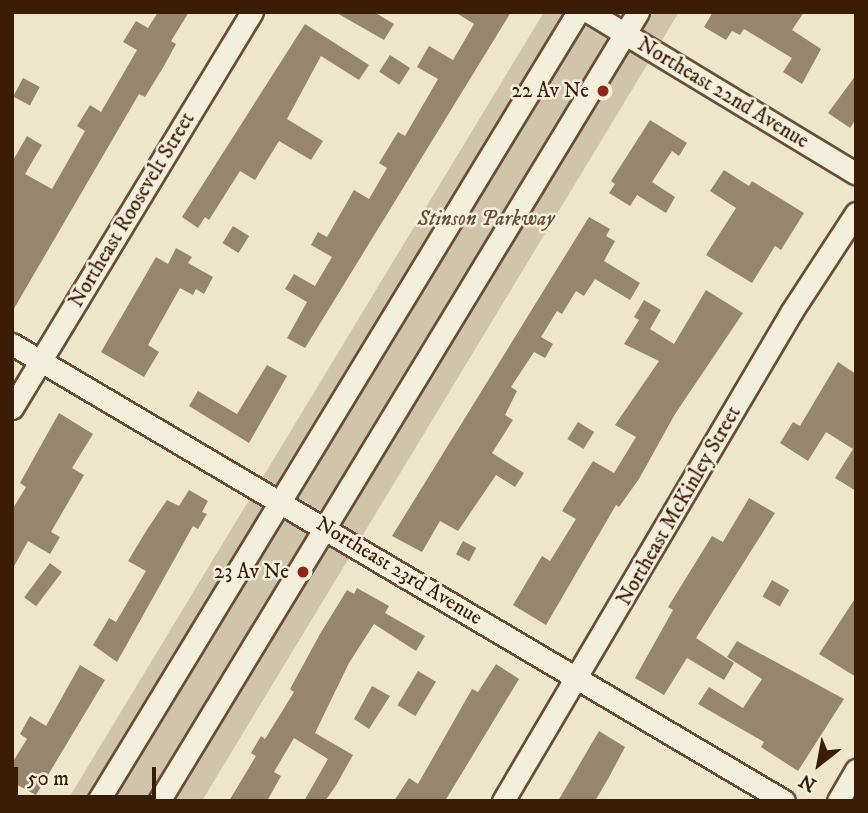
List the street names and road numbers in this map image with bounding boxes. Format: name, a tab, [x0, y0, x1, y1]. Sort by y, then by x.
street label: Northeast 22nd Avenue	[633, 32, 813, 154]
street label: Northeast Roosevelt Street	[64, 108, 200, 312]
street label: Northeast McKinley Street	[612, 402, 746, 610]
street label: Northeast 23rd Avenue	[311, 511, 487, 631]

